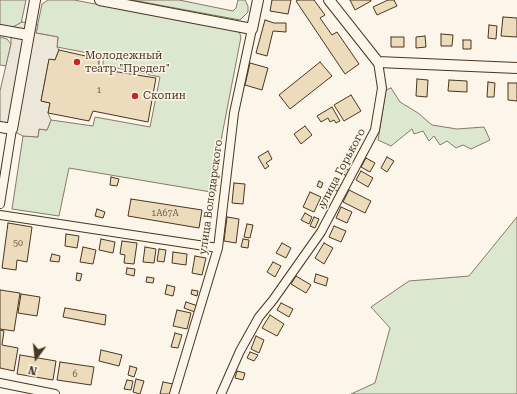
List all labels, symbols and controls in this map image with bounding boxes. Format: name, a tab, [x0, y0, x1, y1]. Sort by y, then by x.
place label: Молодежный театр "Предел"	[85, 49, 170, 75]
marker: Молодежный театр "Предел"	[72, 57, 82, 67]
house number: 1	[96, 85, 102, 95]
place label: Скопин	[143, 89, 186, 103]
marker: Скопин	[130, 91, 140, 101]
street label: улица Горького	[316, 126, 368, 210]
street label: улица Володарского	[196, 139, 226, 255]
house number: 1А67A	[151, 208, 179, 218]
house number: 50	[13, 238, 23, 248]
north arrow	[16, 338, 56, 378]
text: N	[27, 363, 39, 377]
house number: 6	[72, 369, 78, 379]

